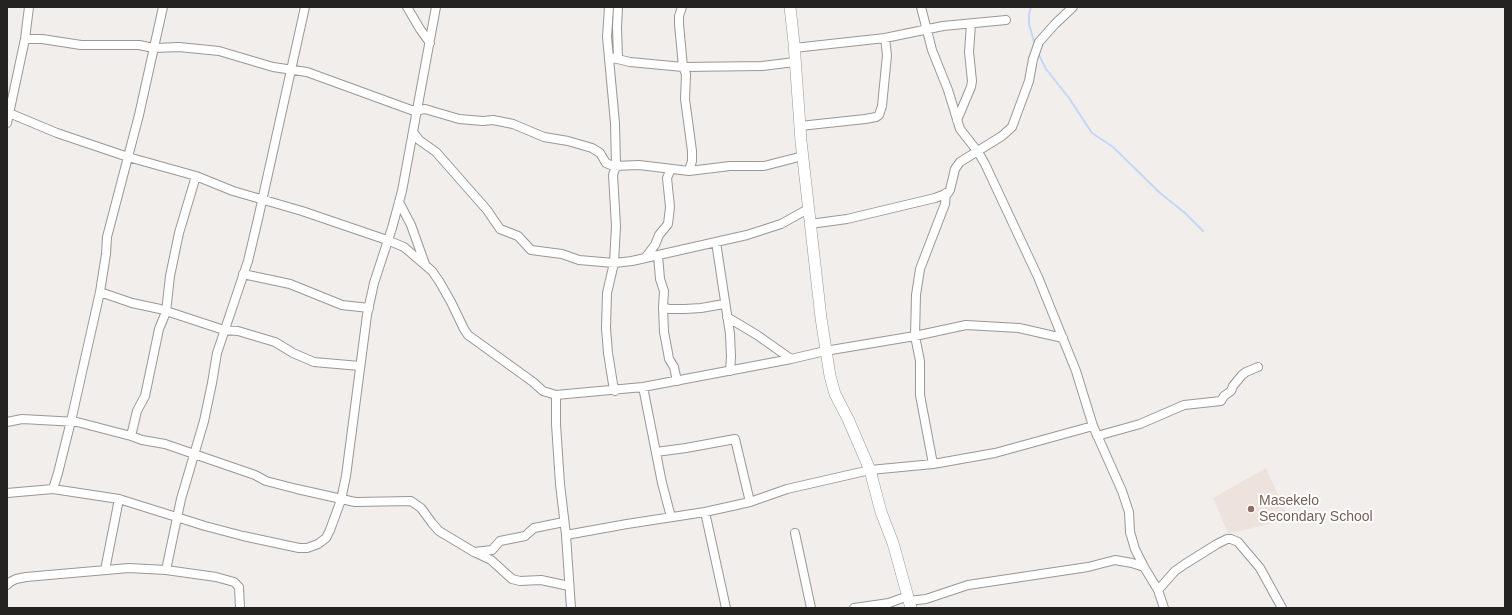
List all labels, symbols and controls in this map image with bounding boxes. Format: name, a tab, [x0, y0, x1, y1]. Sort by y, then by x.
place label: Masekelo Secondary School	[1259, 493, 1373, 526]
marker: Masekelo Secondary School	[1246, 504, 1256, 514]

